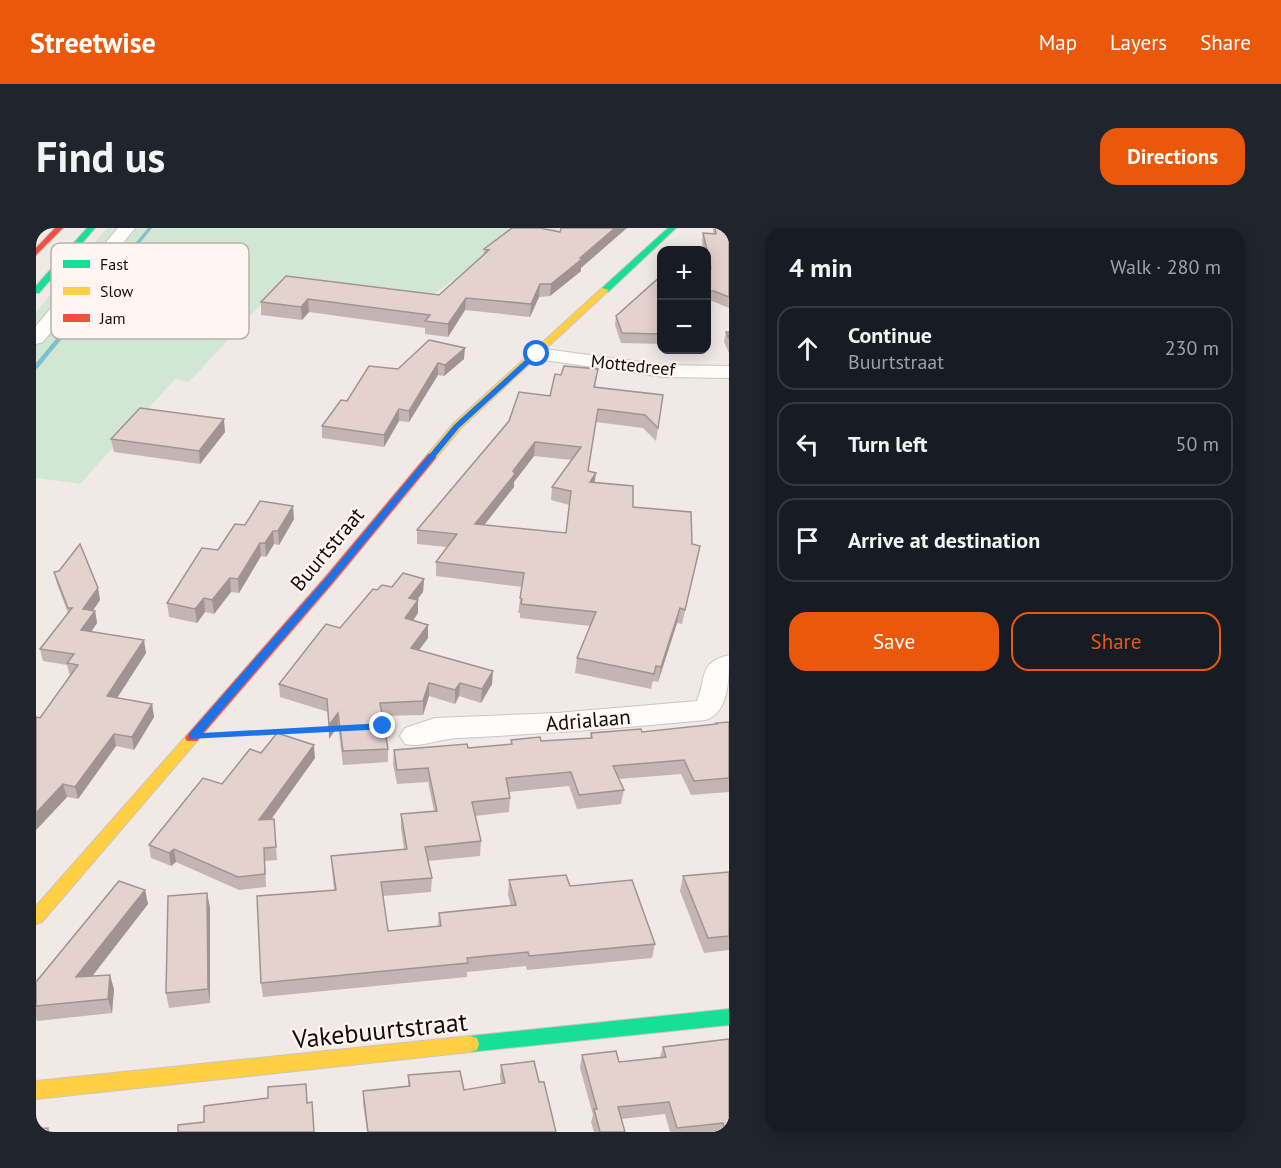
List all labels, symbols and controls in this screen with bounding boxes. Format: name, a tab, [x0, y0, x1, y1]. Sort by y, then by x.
text: Streetwise	[30, 24, 156, 61]
text: Map	[1039, 29, 1077, 56]
text: Layers	[1110, 29, 1167, 56]
text: Share	[1200, 29, 1251, 56]
button: Directions	[1100, 128, 1245, 185]
text: Find us	[36, 129, 165, 184]
legend	[51, 243, 249, 339]
map controls	[657, 246, 711, 354]
button: +	[657, 246, 711, 300]
text: 4 min	[789, 251, 852, 284]
text: Fast	[100, 254, 129, 274]
text: Walk · 280 m	[1110, 254, 1221, 280]
text: Slow	[100, 281, 134, 301]
button: −	[657, 300, 711, 354]
text: Jam	[99, 308, 126, 328]
text: Continue	[848, 321, 932, 349]
icon: ahead	[791, 332, 824, 365]
text: 230 m	[1165, 335, 1219, 361]
route start	[523, 340, 549, 366]
street label: Mottedreef	[590, 349, 678, 381]
text: Buurtstraat	[848, 349, 944, 375]
icon: left	[791, 428, 824, 461]
text: Turn left	[848, 430, 928, 458]
text: 50 m	[1176, 431, 1219, 457]
street label: Buurtstraat	[284, 502, 370, 596]
icon: arrive	[791, 524, 824, 557]
text: Arrive at destination	[848, 526, 1040, 554]
button: Save	[789, 612, 999, 671]
button: Share	[1011, 612, 1221, 671]
street label: Adrialaan	[544, 703, 632, 737]
route end	[369, 712, 395, 738]
street label: Vakebuurtstraat	[290, 1004, 469, 1056]

